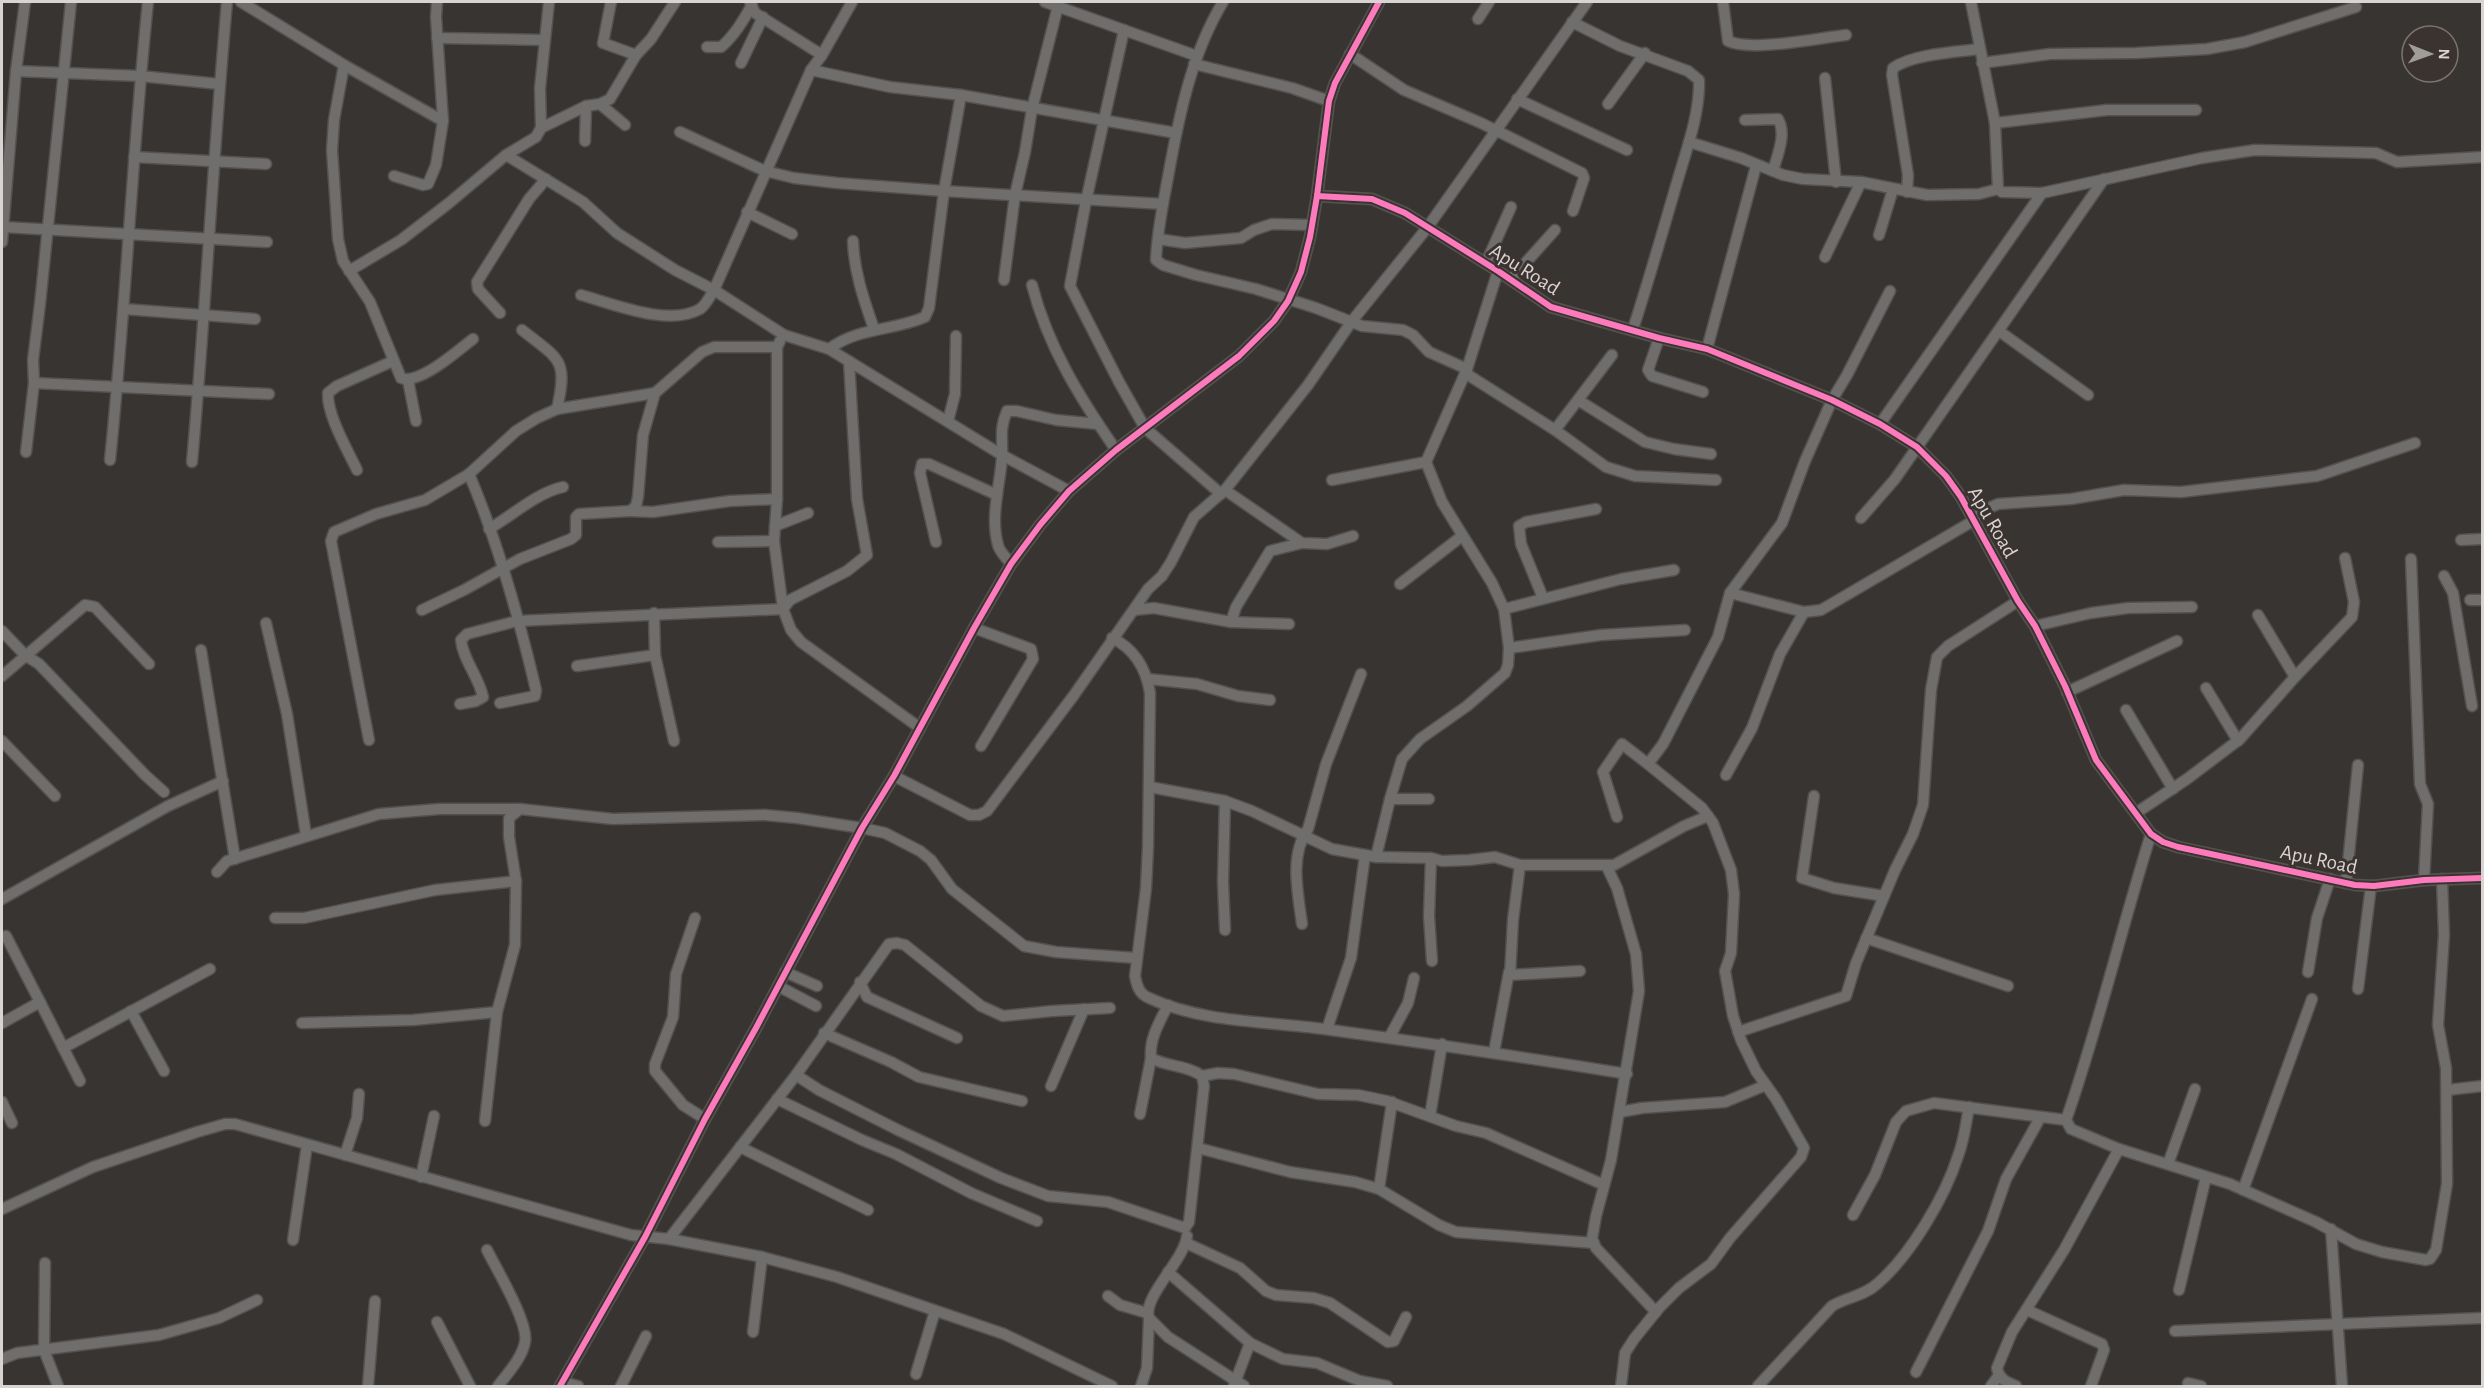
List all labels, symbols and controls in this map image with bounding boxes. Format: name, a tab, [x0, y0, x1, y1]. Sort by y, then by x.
north arrow	[2400, 24, 2460, 84]
text: N	[2436, 49, 2452, 60]
street label: Apu Road	[1486, 240, 1564, 299]
street label: Apu Road	[1964, 483, 2021, 562]
street label: Apu Road	[2278, 841, 2360, 878]

